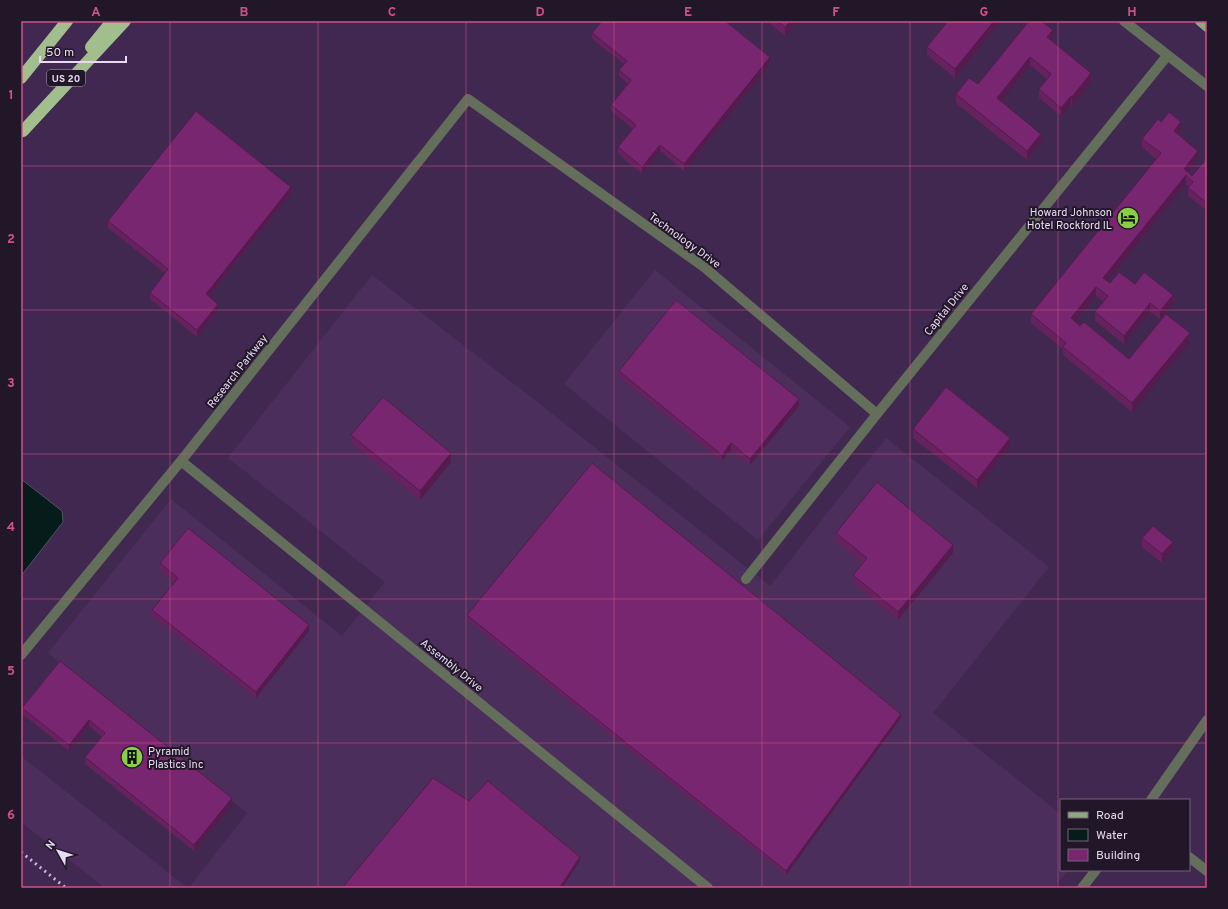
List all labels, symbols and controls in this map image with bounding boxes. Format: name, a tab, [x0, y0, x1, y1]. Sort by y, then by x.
text: A	[91, 5, 101, 21]
text: B	[240, 5, 249, 21]
text: C	[388, 5, 396, 21]
text: D	[535, 5, 545, 21]
text: E	[684, 5, 692, 21]
text: F	[832, 5, 840, 21]
text: G	[980, 5, 989, 21]
text: H	[1127, 5, 1137, 21]
scale bar	[40, 38, 126, 64]
text: 50 m	[46, 45, 74, 61]
road number: US 20	[47, 70, 85, 86]
text: 1	[8, 88, 14, 104]
hotel icon: Howard Johnson Hotel Rockford IL	[1115, 205, 1141, 231]
place label: Howard Johnson Hotel Rockford IL	[1027, 206, 1112, 233]
street label: Technology Drive	[646, 210, 723, 272]
text: 2	[7, 232, 15, 248]
street label: Capital Drive	[921, 281, 972, 339]
street label: Research Parkway	[205, 332, 271, 411]
text: 3	[7, 376, 15, 392]
text: 4	[7, 520, 15, 536]
street label: Assembly Drive	[417, 636, 486, 695]
text: 5	[7, 664, 15, 680]
building icon: Pyramid Plastics Inc	[119, 744, 145, 770]
place label: Pyramid Plastics Inc	[148, 745, 203, 772]
legend	[1060, 799, 1190, 871]
text: 6	[7, 808, 15, 824]
text: Road	[1096, 808, 1124, 824]
text: Water	[1096, 828, 1128, 844]
north arrow	[38, 831, 78, 871]
text: N	[43, 838, 59, 853]
text: Building	[1096, 848, 1140, 864]

